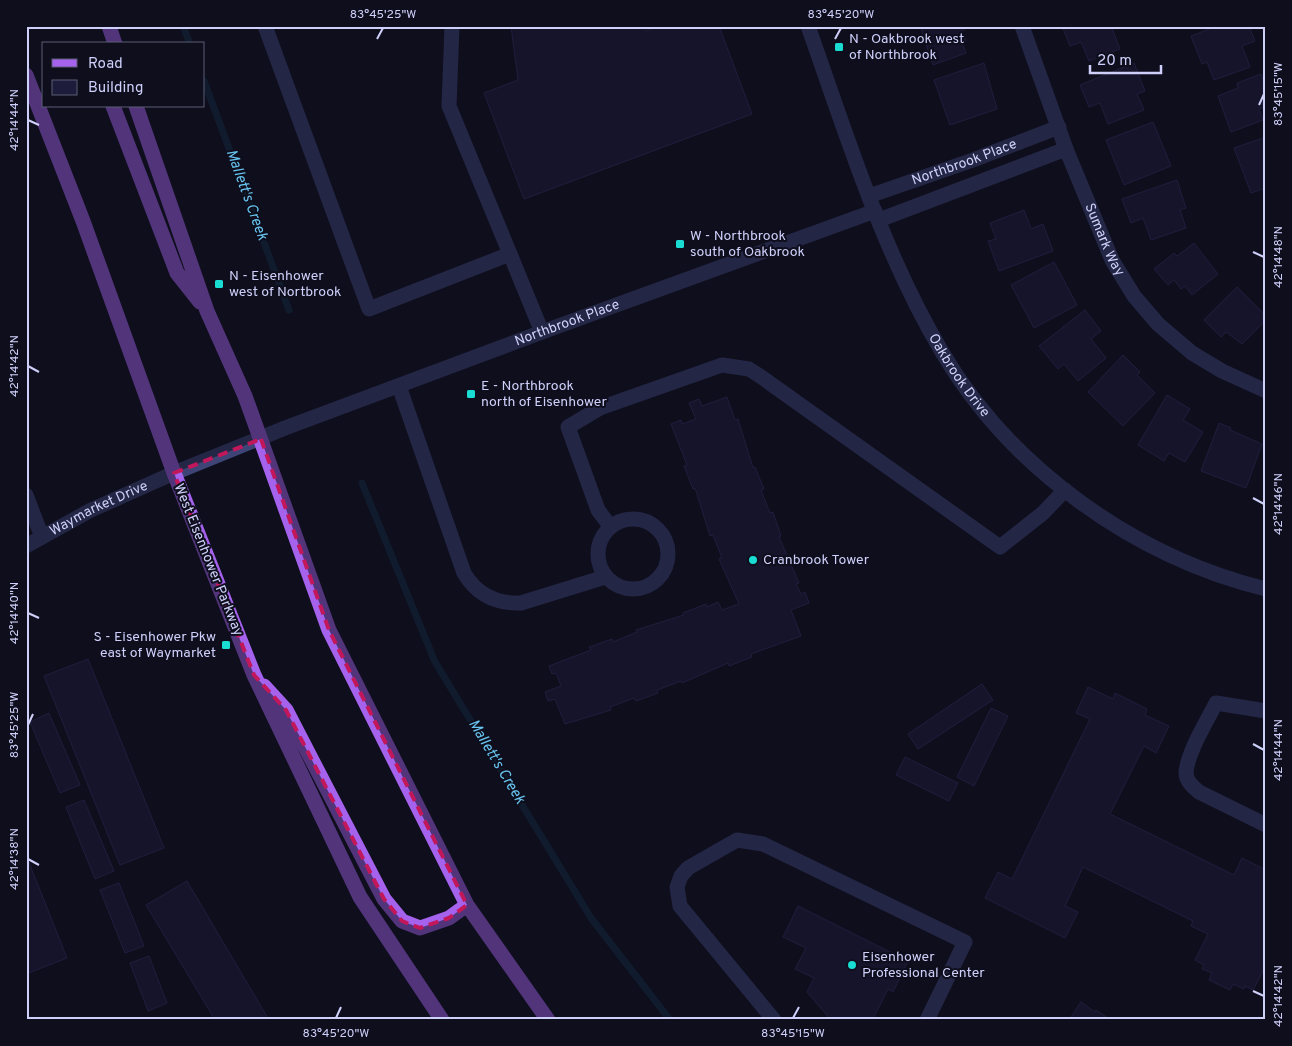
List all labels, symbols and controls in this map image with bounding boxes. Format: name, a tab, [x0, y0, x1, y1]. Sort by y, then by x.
text: 83°45'25"W	[350, 7, 416, 23]
text: 83°45'20"W	[808, 7, 874, 23]
place label: N - Oakbrook west of Northbrook	[849, 31, 964, 64]
marker: N - Oakbrook west of Northbrook	[833, 41, 845, 53]
legend	[42, 42, 205, 108]
scale bar	[1090, 42, 1161, 74]
text: 20 m	[1097, 52, 1132, 71]
text: Road	[88, 55, 123, 74]
text: 83°45'15"W	[1271, 62, 1287, 126]
text: Building	[88, 79, 143, 98]
text: 42°14'44"N	[7, 89, 23, 151]
street label: Northbrook Place	[909, 136, 1019, 189]
water label: Mallett's Creek	[221, 147, 271, 243]
street label: Sumark Way	[1081, 201, 1128, 279]
text: 42°14'48"N	[1271, 226, 1287, 288]
place label: W - Northbrook south of Oakbrook	[690, 228, 805, 261]
marker: W - Northbrook south of Oakbrook	[674, 238, 686, 250]
place label: N - Eisenhower west of Nortbrook	[229, 268, 341, 301]
marker: N - Eisenhower west of Nortbrook	[213, 278, 225, 290]
street label: Northbrook Place	[512, 296, 622, 350]
street label: Oakbrook Drive	[925, 331, 993, 421]
text: 42°14'42"N	[7, 335, 23, 397]
place label: E - Northbrook north of Eisenhower	[481, 378, 608, 411]
marker: E - Northbrook north of Eisenhower	[465, 388, 477, 400]
text: 42°14'46"N	[1271, 473, 1287, 535]
street label: Waymarket Drive	[47, 477, 151, 540]
street label: West Eisenhower Parkway	[170, 481, 246, 639]
place label: Cranbrook Tower	[763, 552, 870, 569]
marker: Cranbrook Tower	[747, 554, 759, 566]
text: 42°14'40"N	[7, 582, 23, 644]
place label: S - Eisenhower Pkw east of Waymarket	[93, 629, 216, 662]
marker: S - Eisenhower Pkw east of Waymarket	[220, 639, 232, 651]
text: 83°45'25"W	[7, 692, 23, 758]
water label: Mallett's Creek	[463, 716, 529, 808]
text: 42°14'44"N	[1271, 719, 1287, 781]
text: 42°14'38"N	[7, 828, 23, 890]
place label: Eisenhower Professional Center	[862, 949, 985, 982]
marker: Eisenhower Professional Center	[846, 959, 858, 971]
text: 42°14'42"N	[1271, 965, 1287, 1027]
text: 83°45'20"W	[303, 1026, 369, 1042]
text: 83°45'15"W	[761, 1026, 825, 1042]

